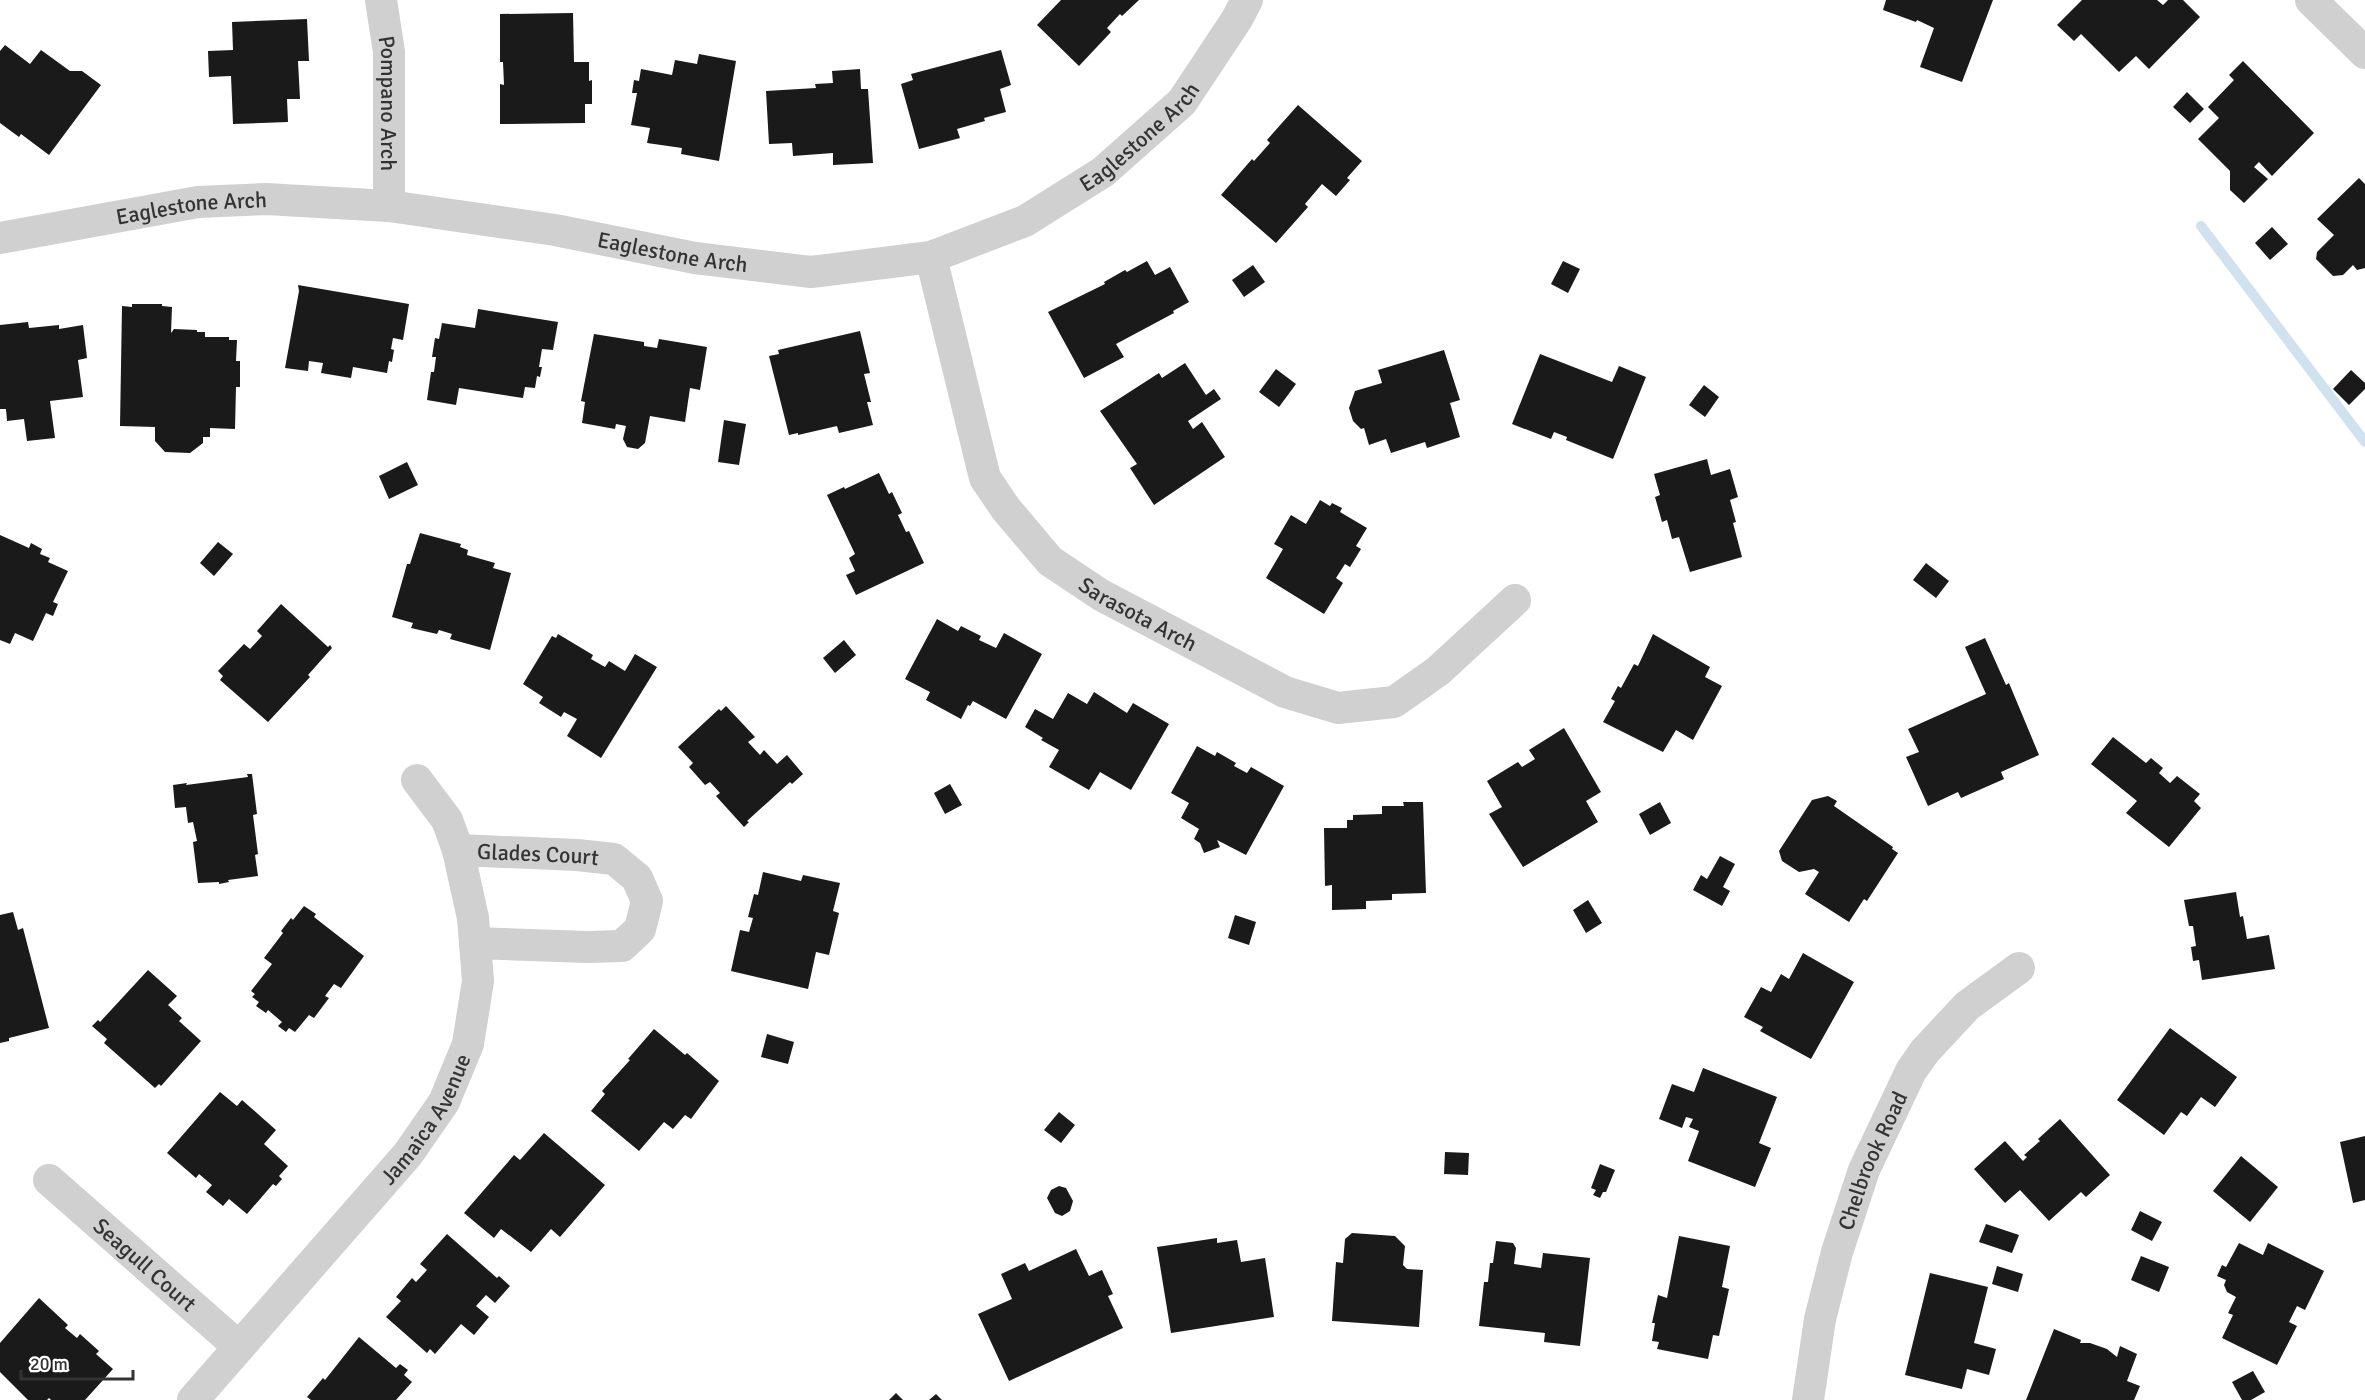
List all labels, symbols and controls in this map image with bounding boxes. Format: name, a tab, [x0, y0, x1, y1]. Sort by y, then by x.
street label: Pompano Arch	[373, 34, 403, 171]
street label: Eaglestone Arch	[1074, 77, 1205, 197]
street label: Eaglestone Arch	[114, 185, 267, 230]
street label: Eaglestone Arch	[595, 225, 749, 278]
street label: Sarasota Arch	[1074, 571, 1202, 657]
street label: Glades Court	[477, 837, 600, 871]
street label: Jamaica Avenue	[374, 1049, 476, 1190]
street label: Chelbrook Road	[1832, 1087, 1913, 1233]
street label: Seagull Court	[88, 1212, 203, 1317]
scale bar	[21, 1343, 134, 1381]
text: 20 m	[30, 1353, 68, 1375]

